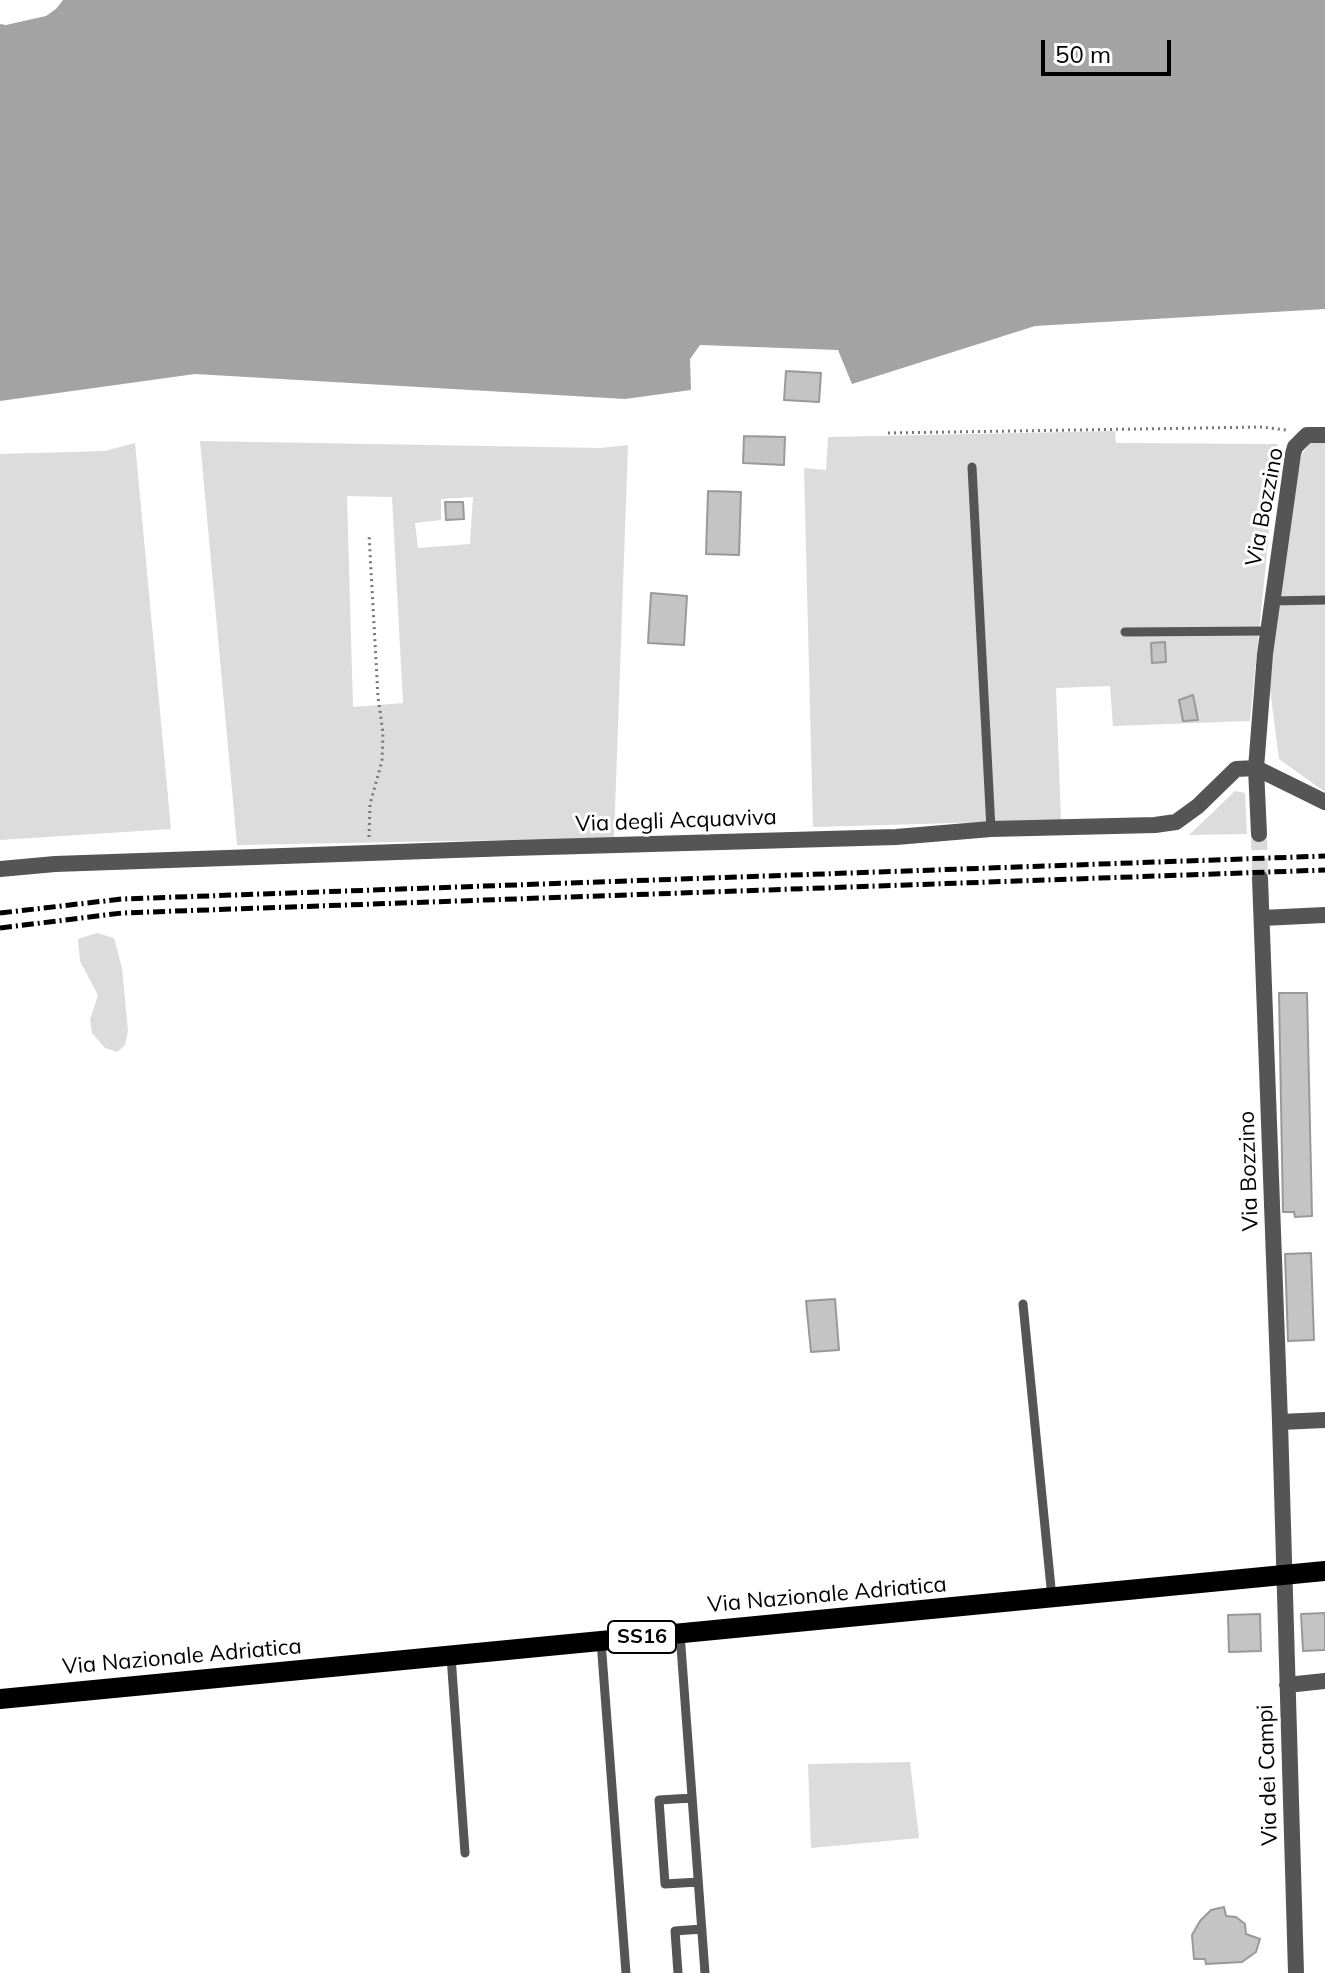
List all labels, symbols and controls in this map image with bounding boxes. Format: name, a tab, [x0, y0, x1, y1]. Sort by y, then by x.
scale bar	[1045, 24, 1175, 74]
text: 50 m	[1055, 39, 1111, 69]
street label: Via Bozzino	[1241, 445, 1289, 569]
street label: Via degli Acquaviva	[575, 804, 777, 838]
street label: Via Bozzino	[1234, 1110, 1264, 1232]
street label: Via Nazionale Adriatica	[706, 1571, 948, 1619]
road number: SS16	[608, 1621, 676, 1653]
street label: Via Nazionale Adriatica	[61, 1633, 303, 1681]
street label: Via dei Campi	[1252, 1704, 1284, 1846]

